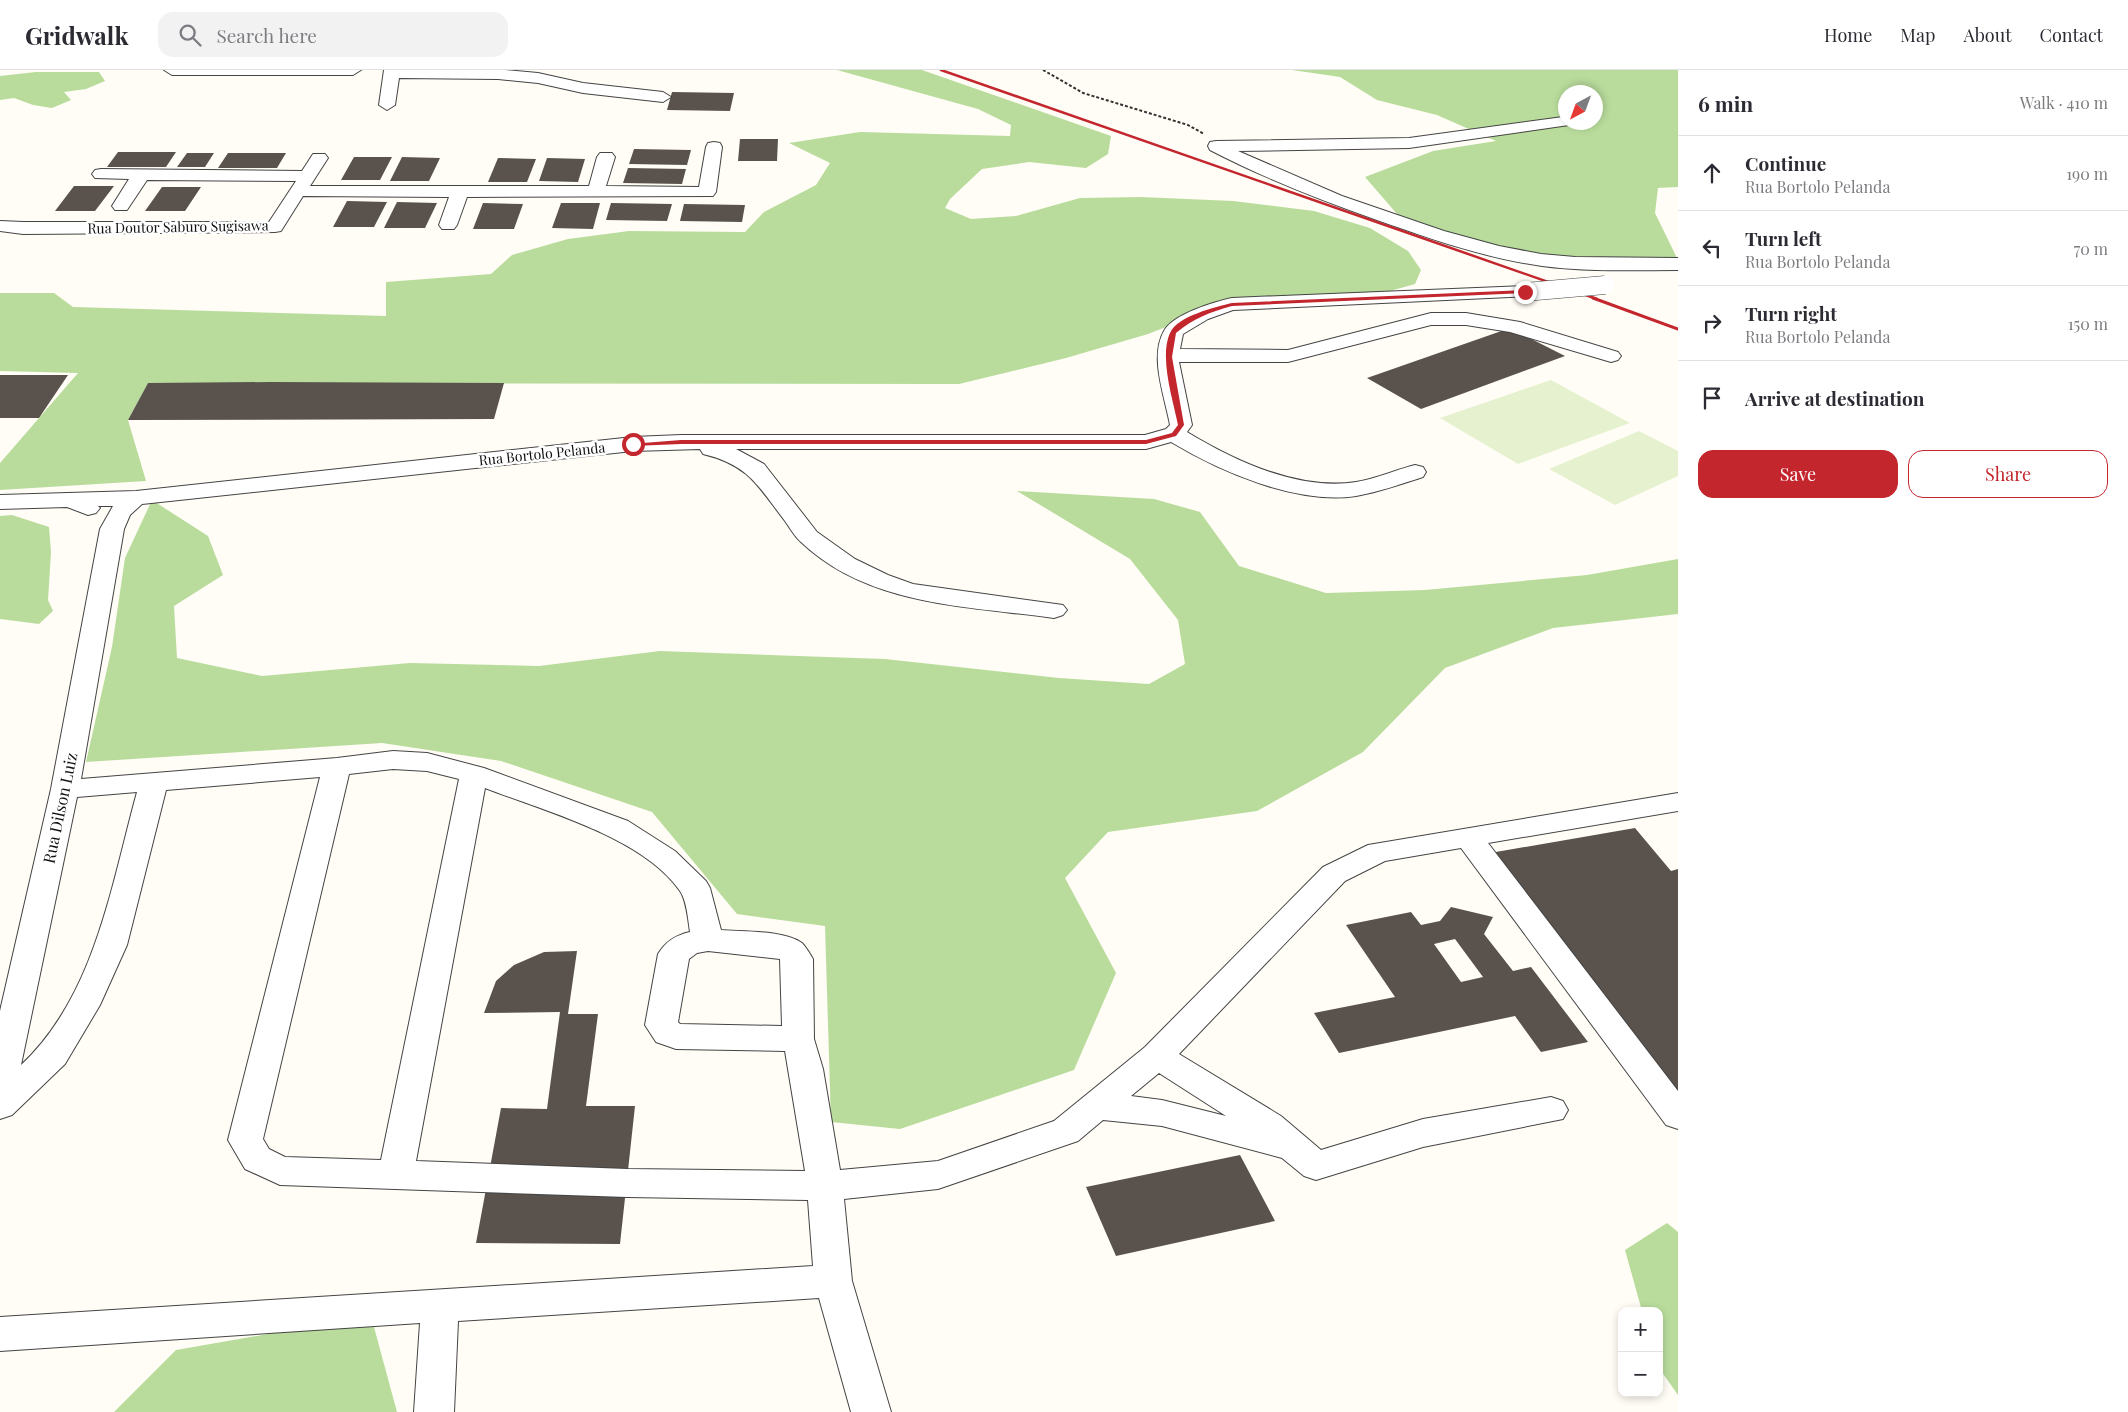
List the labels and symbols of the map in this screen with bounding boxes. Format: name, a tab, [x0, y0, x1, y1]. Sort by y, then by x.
north arrow	[1558, 85, 1603, 130]
street label: Rua Doutor Saburo Sugisawa	[87, 215, 269, 238]
route end	[1514, 281, 1537, 304]
route start	[622, 433, 645, 456]
street label: Rua Bortolo Pelanda	[478, 437, 606, 470]
street label: Rua Dilson Luiz	[38, 750, 82, 865]

